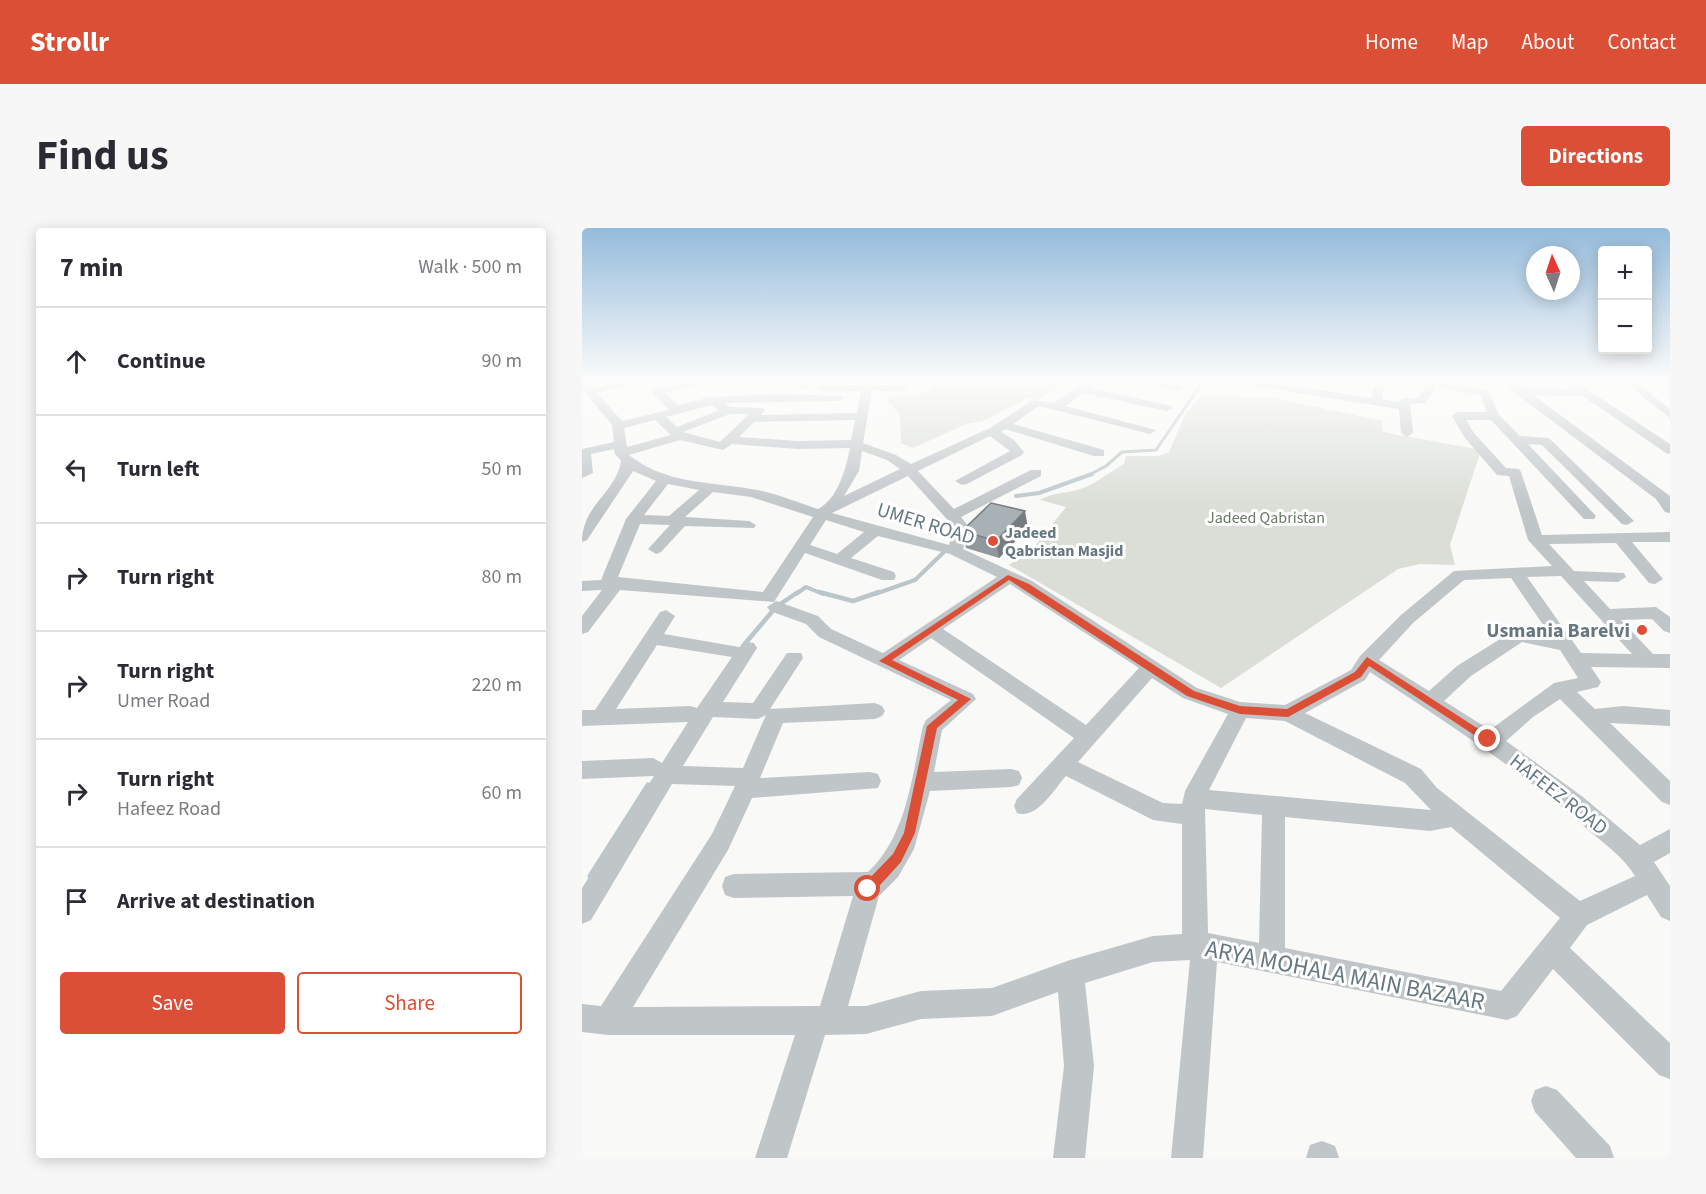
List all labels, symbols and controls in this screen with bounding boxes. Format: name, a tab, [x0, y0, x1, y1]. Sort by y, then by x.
text: Strollr	[30, 22, 109, 62]
text: Home	[1365, 27, 1418, 57]
text: Map	[1451, 27, 1489, 57]
text: About	[1522, 27, 1574, 57]
text: Contact	[1607, 27, 1676, 57]
text: Find us	[36, 126, 169, 186]
button: Directions	[1521, 126, 1670, 186]
north arrow	[1526, 246, 1580, 300]
map controls	[1598, 246, 1652, 354]
button: +	[1598, 246, 1652, 300]
text: 7 min	[60, 249, 123, 286]
text: Walk · 500 m	[418, 253, 522, 281]
button: −	[1598, 300, 1652, 354]
icon: ahead	[60, 345, 93, 378]
text: Continue	[117, 345, 206, 377]
text: 90 m	[482, 347, 522, 375]
icon: left	[60, 453, 93, 486]
text: Turn left	[117, 453, 199, 485]
text: 50 m	[482, 455, 522, 483]
street label: UMER ROAD	[873, 496, 978, 552]
park label: Jadeed Qabristan	[1207, 507, 1325, 529]
place label: Jadeed Qabristan Masjid	[1005, 522, 1123, 562]
marker: Jadeed Qabristan Masjid	[986, 534, 1000, 548]
icon: right	[60, 561, 93, 594]
text: Turn right	[117, 561, 214, 593]
text: 80 m	[482, 563, 522, 591]
place label: Usmania Barelvi	[1486, 617, 1630, 645]
marker: Usmania Barelvi	[1635, 623, 1649, 637]
text: Turn right	[117, 655, 214, 687]
icon: right	[60, 669, 93, 702]
text: 220 m	[472, 671, 522, 699]
text: Umer Road	[117, 687, 210, 715]
route end	[1474, 725, 1500, 751]
street label: HAFEEZ ROAD	[1504, 748, 1613, 842]
text: Turn right	[117, 763, 214, 795]
icon: right	[60, 777, 93, 810]
text: 60 m	[482, 779, 522, 807]
text: Hafeez Road	[117, 795, 221, 823]
route start	[854, 875, 880, 901]
icon: arrive	[60, 885, 93, 918]
text: Arrive at destination	[117, 885, 315, 917]
street label: ARYA MOHALA MAIN BAZAAR	[1202, 931, 1488, 1020]
button: Save	[60, 972, 285, 1034]
button: Share	[297, 972, 522, 1034]

